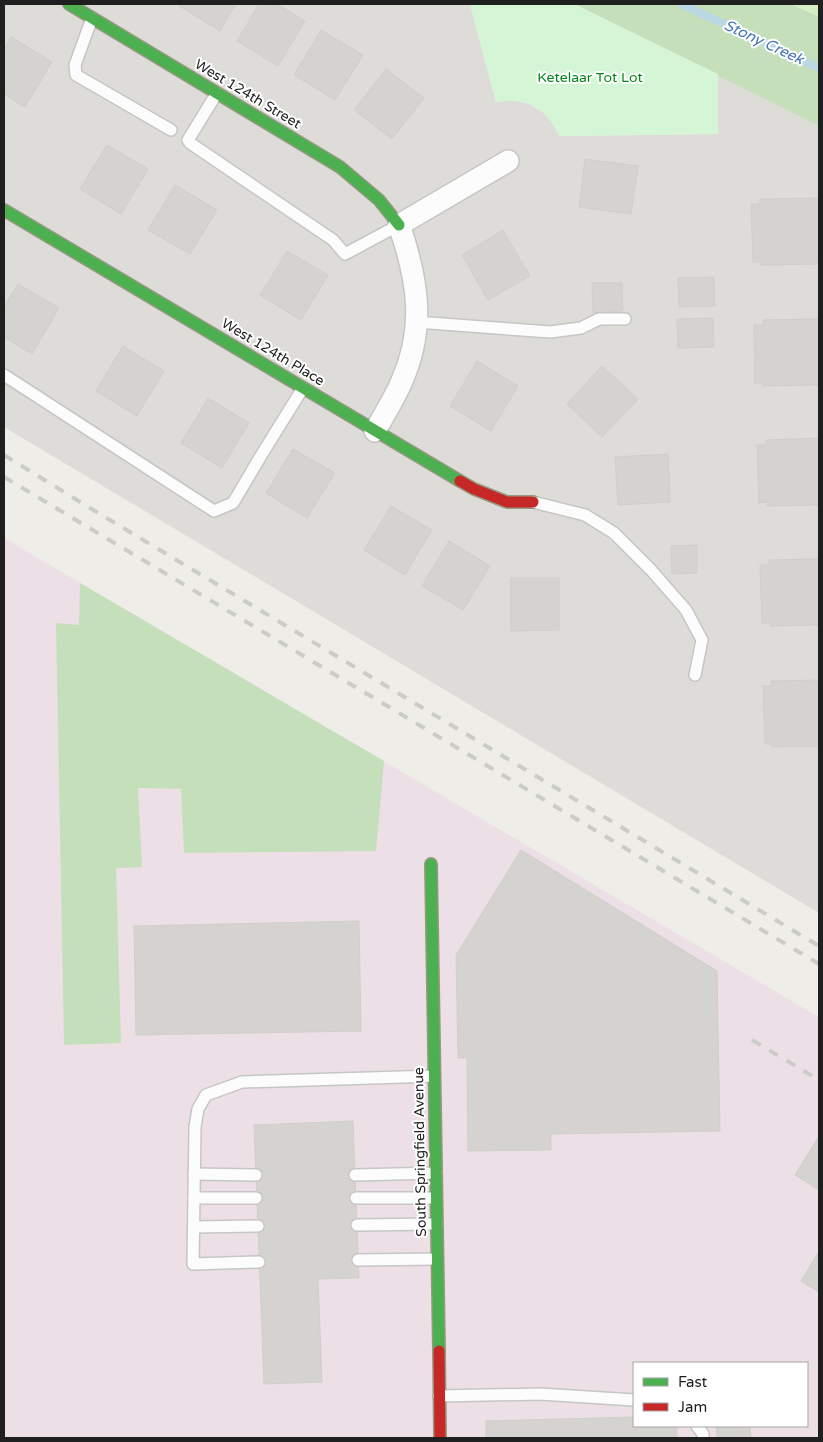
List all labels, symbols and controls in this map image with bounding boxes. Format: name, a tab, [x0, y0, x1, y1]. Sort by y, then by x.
water label: Stony Creek	[721, 16, 808, 69]
street label: West 124th Street	[192, 56, 305, 133]
park label: Ketelaar Tot Lot	[537, 69, 643, 86]
street label: West 124th Place	[218, 315, 328, 389]
street label: South Springfield Avenue	[410, 1067, 430, 1237]
legend	[633, 1362, 808, 1427]
text: Fast	[678, 1373, 708, 1391]
text: Jam	[678, 1398, 707, 1416]

